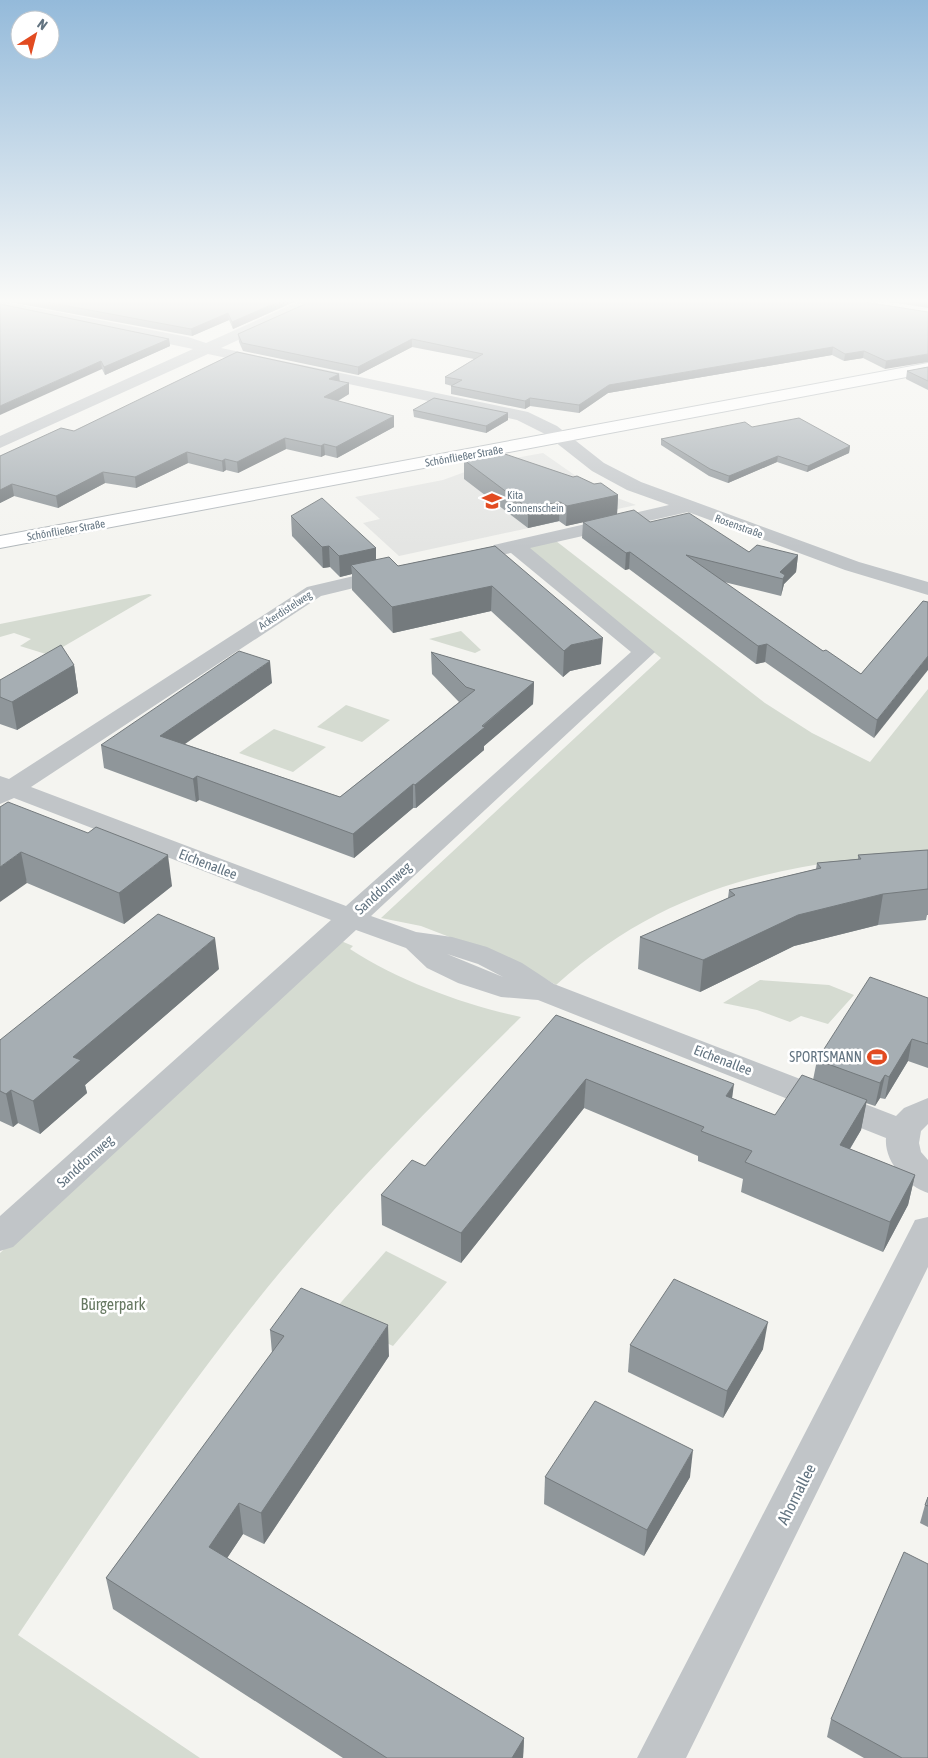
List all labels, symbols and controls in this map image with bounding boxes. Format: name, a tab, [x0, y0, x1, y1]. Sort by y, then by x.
north arrow	[10, 10, 60, 60]
text: N	[35, 16, 51, 33]
street label: Schönfließer Straße	[424, 443, 504, 469]
place label: Kita Sonnenschein	[507, 489, 564, 514]
school or university icon: Kita Sonnenschein	[481, 490, 503, 512]
street label: Rosenstraße	[713, 512, 765, 540]
street label: Schönfließer Straße	[26, 517, 106, 543]
street label: Ackerdistelweg	[256, 588, 314, 632]
street label: Eichenallee	[177, 846, 239, 882]
street label: Sanddornweg	[351, 858, 415, 918]
street label: Eichenallee	[692, 1042, 754, 1078]
sports icon: SPORTSMANN	[866, 1046, 888, 1068]
place label: SPORTSMANN	[789, 1049, 862, 1065]
street label: Sanddornweg	[53, 1131, 117, 1191]
park label: Bürgerpark	[81, 1295, 145, 1314]
street label: Ahornallee	[773, 1461, 819, 1527]

